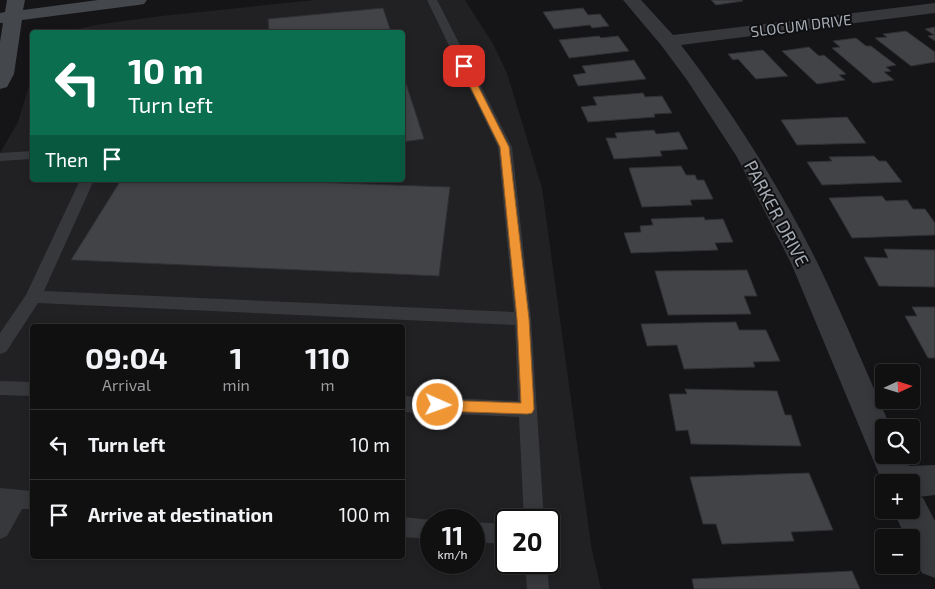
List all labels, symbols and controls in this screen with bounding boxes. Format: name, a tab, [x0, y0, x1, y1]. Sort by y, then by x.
street label: SLOCUM DRIVE	[749, 10, 853, 40]
pin	[443, 45, 485, 87]
text: 10 m	[128, 49, 204, 91]
icon: left	[45, 50, 110, 115]
icon: arrive	[450, 52, 478, 80]
text: Turn left	[128, 91, 213, 117]
icon: arrive	[98, 145, 126, 173]
text: Then	[45, 148, 88, 171]
street label: PARKER DRIVE	[740, 156, 814, 270]
text: 09:04	[85, 339, 168, 375]
text: 1	[230, 339, 243, 375]
text: 110	[305, 339, 350, 375]
north arrow	[875, 364, 920, 409]
map controls	[875, 364, 920, 574]
text: Arrival	[102, 375, 151, 394]
text: min	[223, 375, 250, 394]
text: m	[320, 375, 334, 394]
position arrow	[411, 378, 463, 430]
button: search	[875, 419, 920, 464]
icon: left	[45, 431, 73, 459]
text: Turn left	[88, 433, 165, 456]
text: 10 m	[350, 433, 390, 456]
button: +	[875, 474, 920, 519]
icon: arrive	[45, 501, 73, 529]
text: Arrive at destination	[88, 503, 273, 526]
text: 100 m	[339, 503, 390, 526]
speed limit sign: 20	[495, 509, 560, 574]
text: 11	[442, 520, 463, 550]
button: −	[875, 529, 920, 574]
text: km/h	[438, 547, 467, 561]

